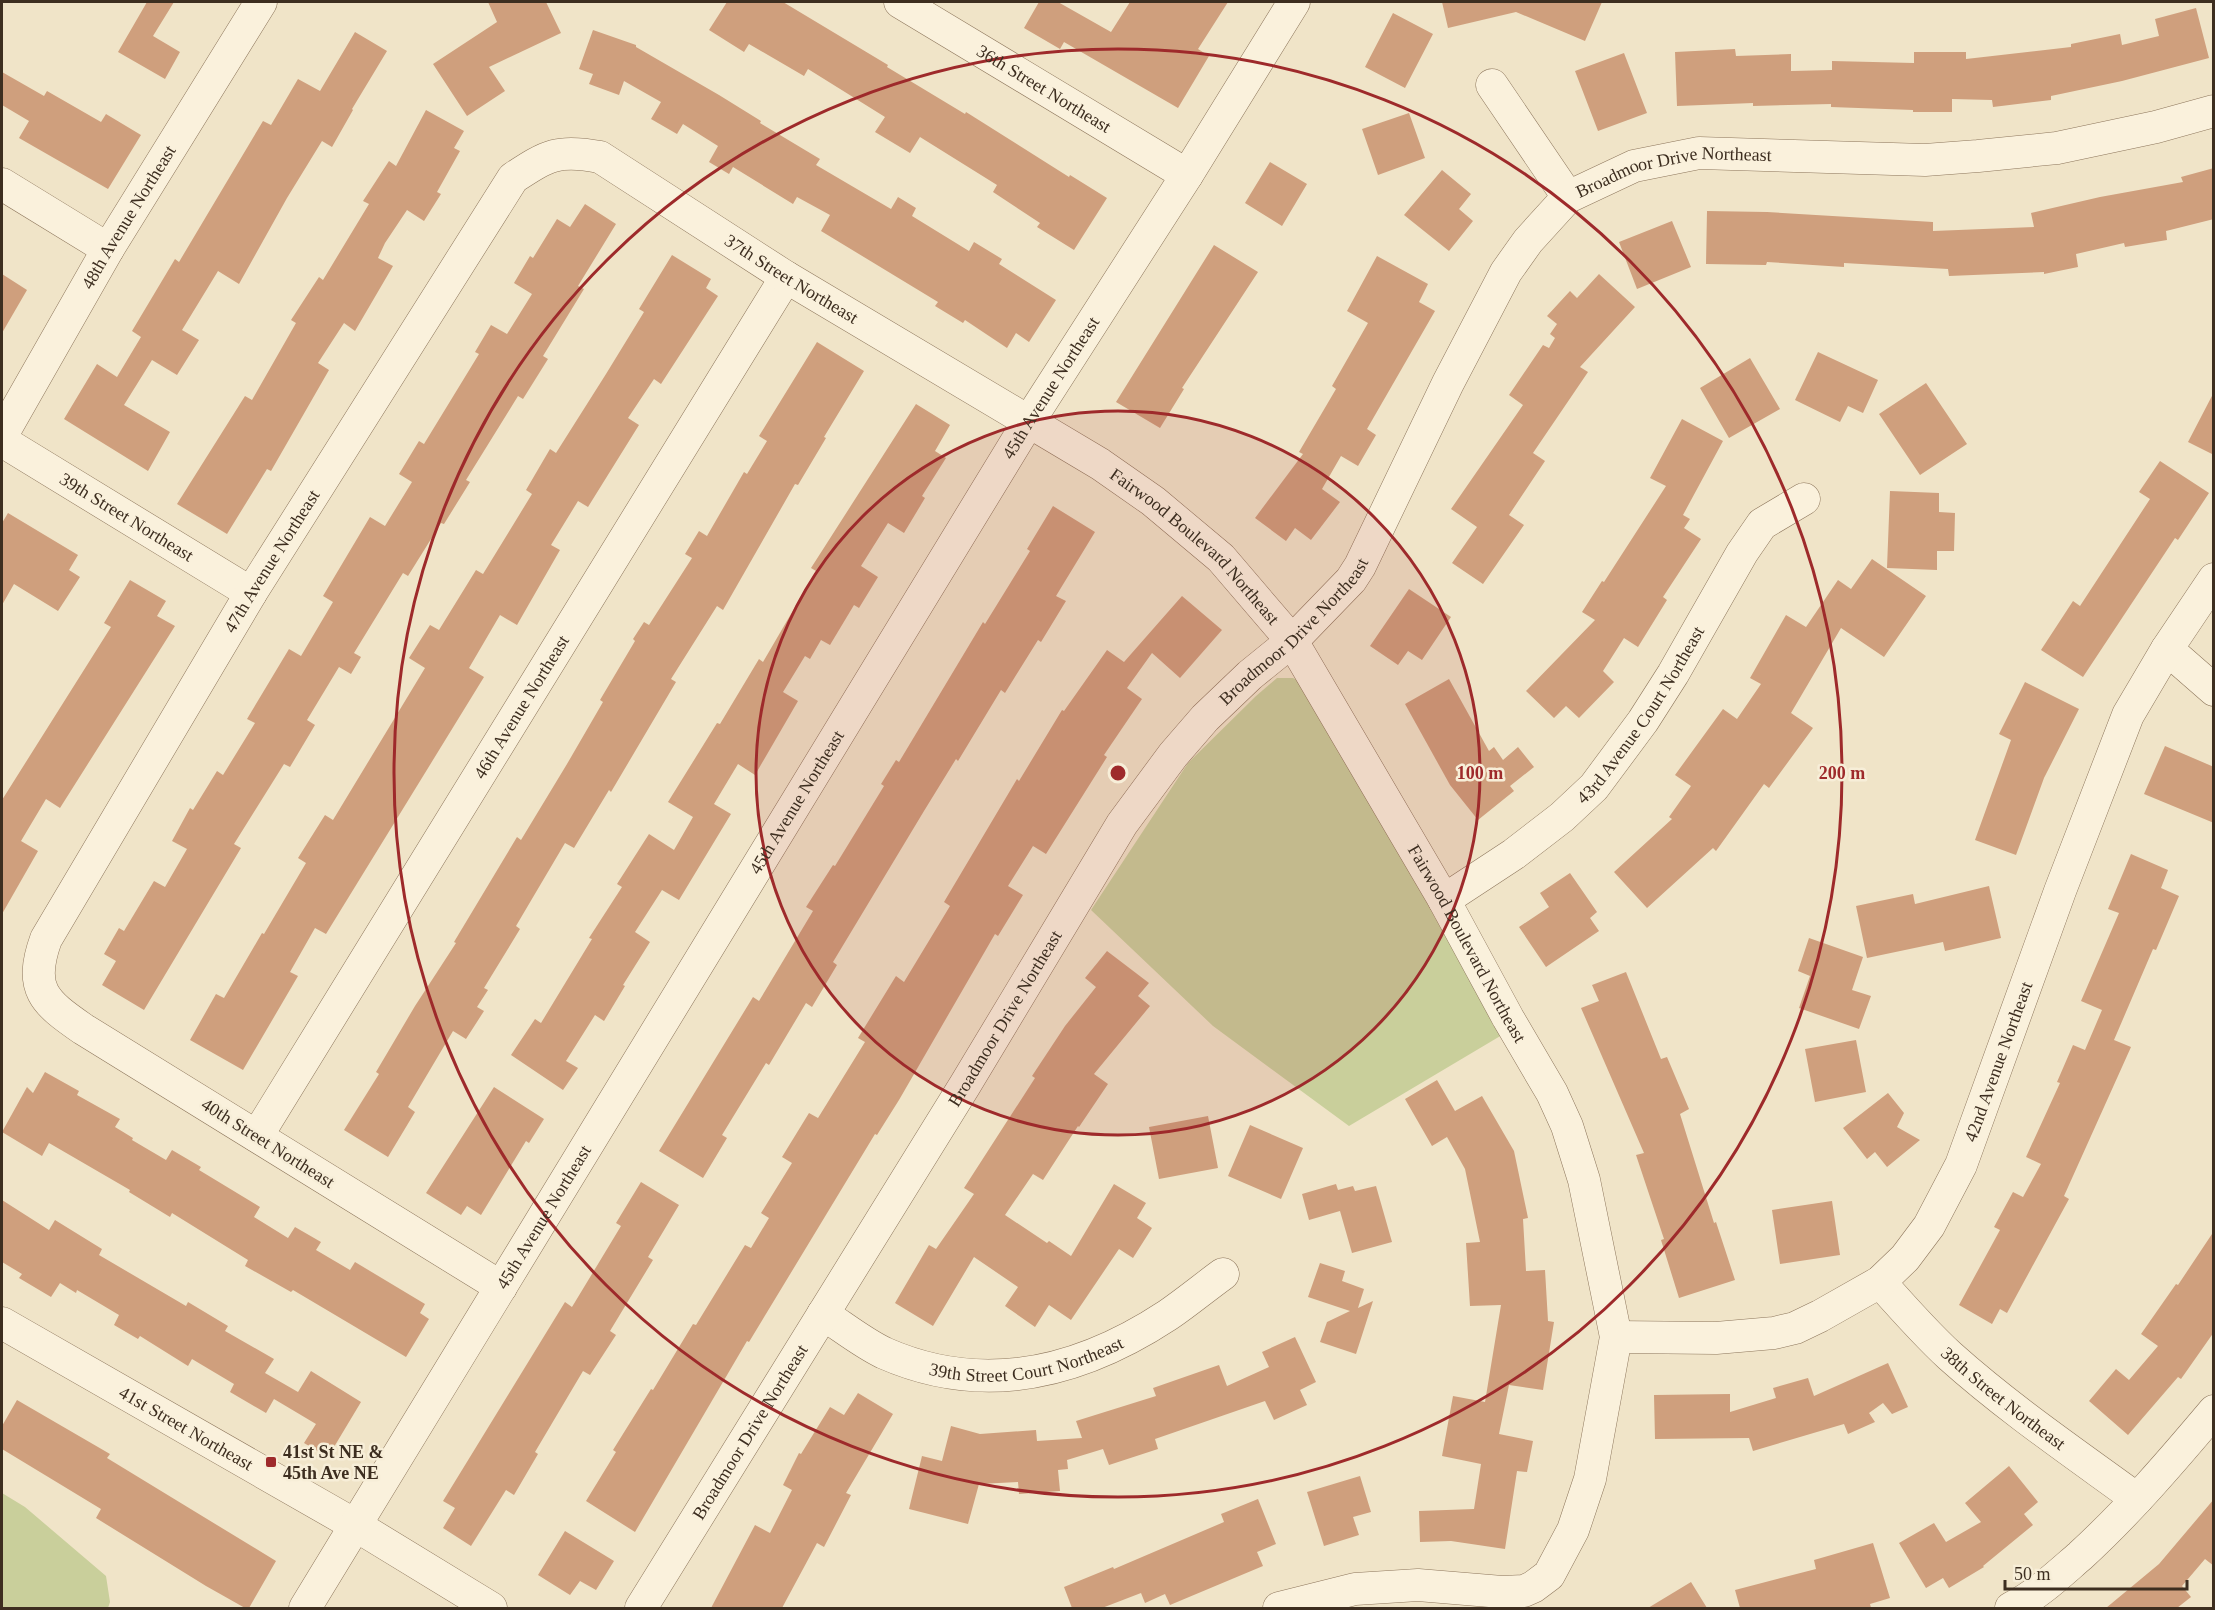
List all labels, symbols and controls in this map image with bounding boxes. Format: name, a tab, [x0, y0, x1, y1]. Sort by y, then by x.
street label: 36th Street Northeast	[973, 41, 1115, 137]
street label: 48th Avenue Northeast	[77, 141, 180, 293]
street label: Broadmoor Drive Northeast	[1573, 143, 1772, 202]
street label: 37th Street Northeast	[721, 230, 862, 328]
street label: 45th Avenue Northeast	[998, 313, 1103, 463]
street label: Fairwood Boulevard Northeast	[1106, 464, 1283, 629]
street label: 39th Street Northeast	[56, 469, 197, 565]
street label: 47th Avenue Northeast	[220, 486, 324, 636]
street label: Broadmoor Drive Northeast	[1215, 555, 1372, 709]
street label: 43rd Avenue Court Northeast	[1573, 623, 1708, 808]
street label: 46th Avenue Northeast	[470, 631, 573, 782]
street label: 45th Avenue Northeast	[745, 727, 848, 878]
centre of rings	[1108, 763, 1128, 783]
text: 100 m	[1457, 763, 1503, 783]
text: 200 m	[1819, 763, 1865, 783]
street label: Fairwood Boulevard Northeast	[1404, 841, 1530, 1046]
street label: Broadmoor Drive Northeast	[944, 927, 1066, 1110]
street label: 42nd Avenue Northeast	[1960, 979, 2036, 1144]
street label: 40th Street Northeast	[198, 1094, 338, 1192]
street label: 45th Avenue Northeast	[492, 1141, 595, 1293]
street label: 39th Street Court Northeast	[927, 1333, 1127, 1386]
street label: Broadmoor Drive Northeast	[688, 1341, 812, 1523]
street label: 38th Street Northeast	[1937, 1343, 2069, 1454]
street label: 41st Street Northeast	[115, 1382, 257, 1475]
place label: 41st St NE & 45th Ave NE	[283, 1442, 384, 1483]
marker: 41st St NE & 45th Ave NE	[264, 1455, 278, 1469]
scale bar	[2005, 1553, 2186, 1591]
text: 50 m	[2014, 1564, 2051, 1584]

